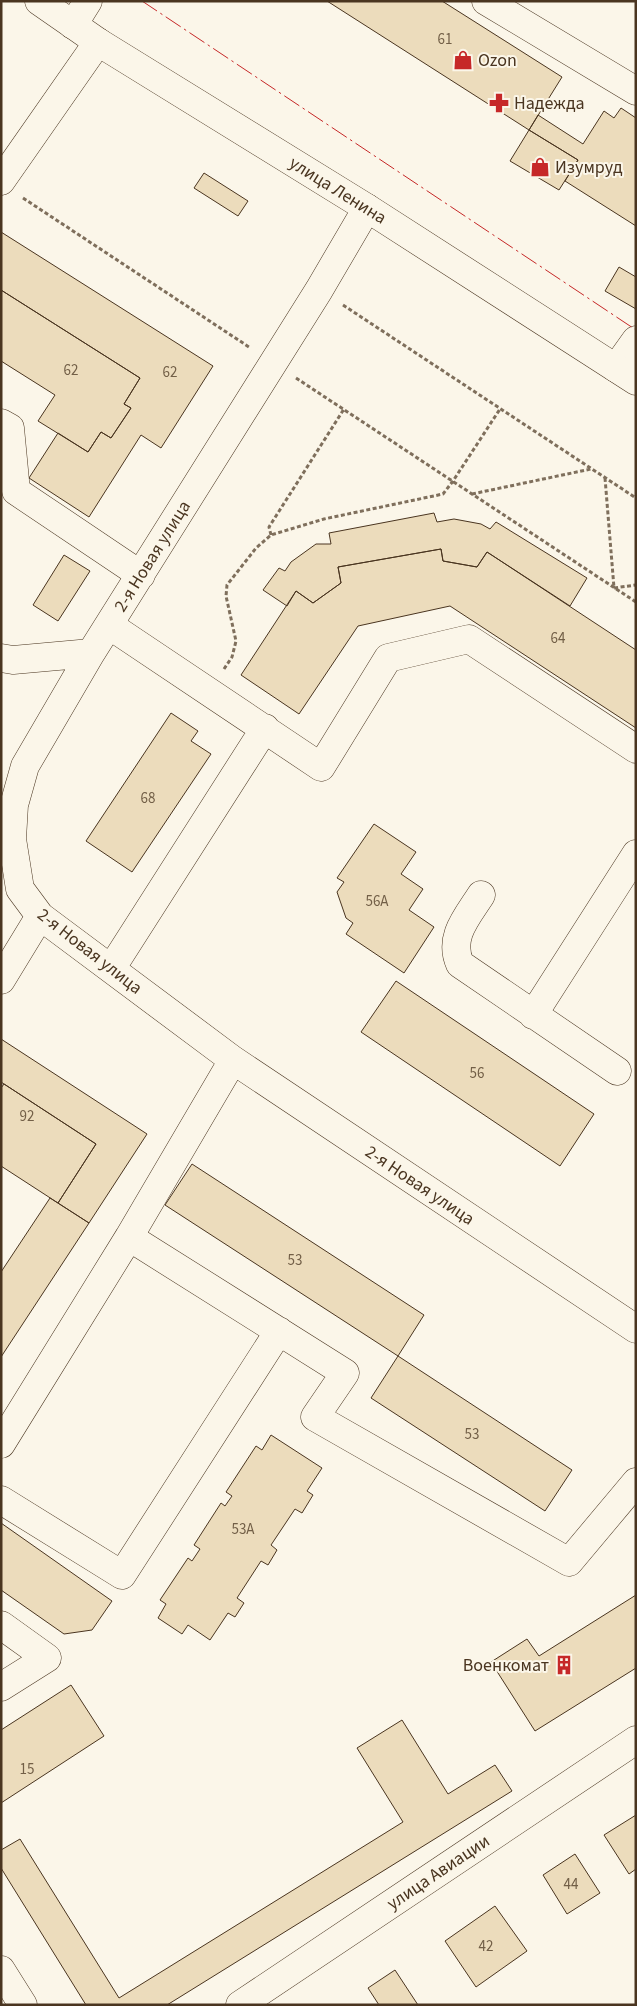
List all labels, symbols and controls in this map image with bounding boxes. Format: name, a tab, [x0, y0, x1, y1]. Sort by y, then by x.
house number: 61	[438, 29, 452, 50]
place label: Ozon	[478, 48, 517, 73]
shop icon: Ozon	[452, 49, 474, 71]
place label: Надежда	[514, 91, 585, 116]
pharmacy icon: Надежда	[488, 92, 510, 114]
street label: улица Ленина	[284, 151, 391, 230]
place label: Изумруд	[555, 155, 623, 180]
shop icon: Изумруд	[529, 156, 551, 178]
house number: 62	[64, 360, 78, 381]
house number: 62	[163, 362, 177, 383]
street label: 2-я Новая улица	[108, 496, 197, 617]
house number: 64	[551, 628, 566, 649]
house number: 68	[141, 788, 155, 809]
house number: 56А	[365, 891, 389, 912]
street label: 2-я Новая улица	[32, 902, 147, 1000]
house number: 56	[470, 1063, 484, 1084]
house number: 92	[20, 1106, 34, 1127]
street label: 2-я Новая улица	[360, 1140, 479, 1231]
house number: 53	[288, 1250, 302, 1271]
house number: 53	[465, 1424, 479, 1445]
house number: 53А	[231, 1519, 255, 1540]
place label: Военкомат	[463, 1653, 549, 1678]
building icon: Военкомат	[553, 1654, 575, 1676]
house number: 15	[20, 1759, 34, 1780]
street label: улица Авиации	[382, 1829, 495, 1916]
house number: 44	[564, 1874, 579, 1895]
house number: 42	[479, 1936, 493, 1957]

